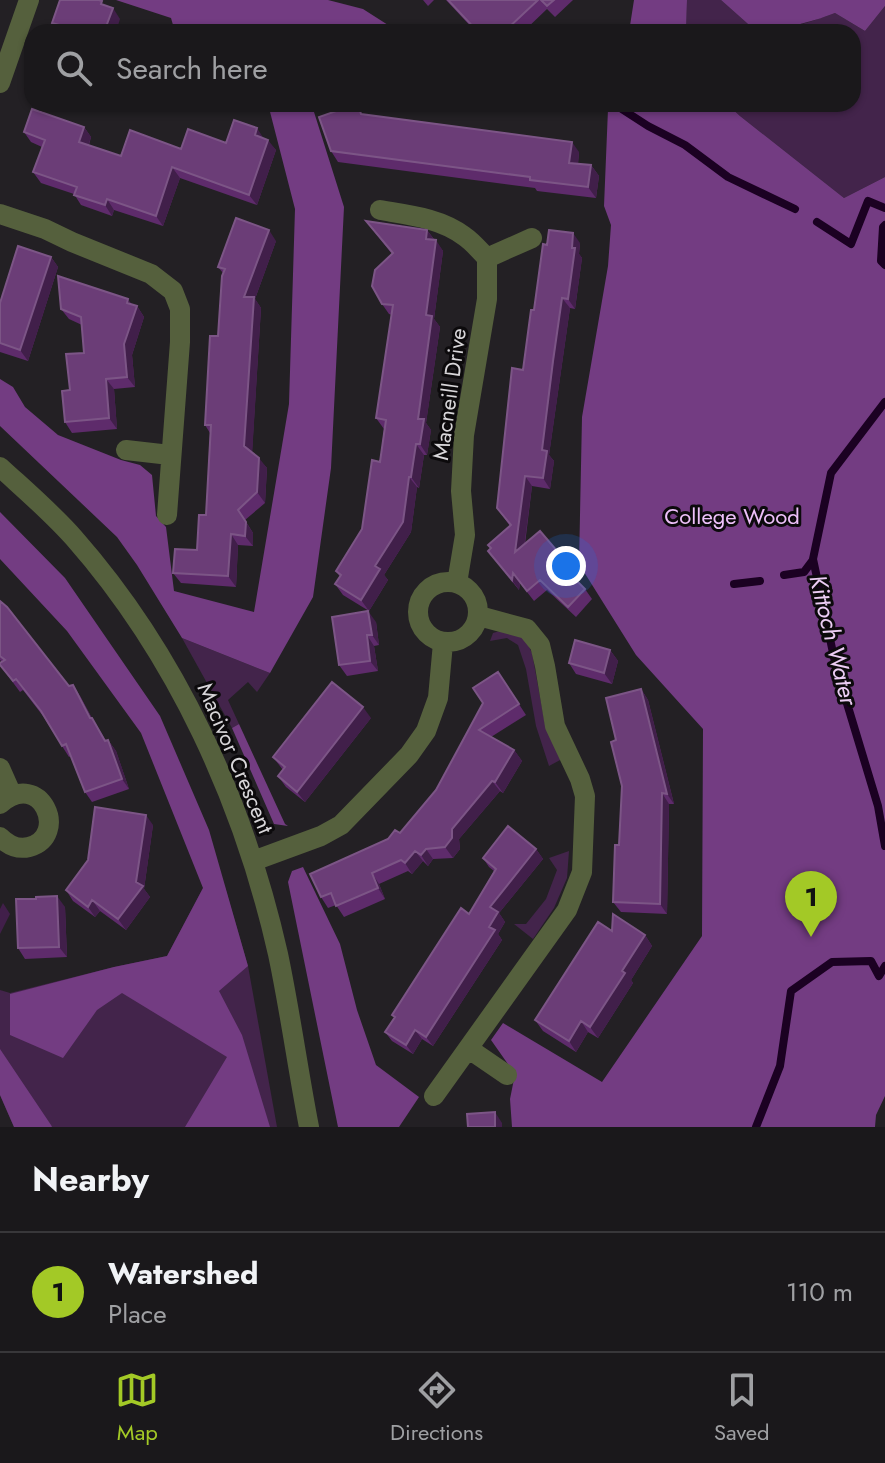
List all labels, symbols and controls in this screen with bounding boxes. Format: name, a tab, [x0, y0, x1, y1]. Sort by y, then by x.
search box	[24, 24, 861, 112]
icon: search	[52, 46, 96, 90]
text: Search here	[116, 47, 268, 90]
street label: Macneill Drive	[424, 326, 474, 462]
park label: College Wood	[664, 500, 800, 532]
your location	[546, 546, 586, 586]
water label: Kittoch Water	[800, 571, 867, 711]
street label: Macivor Crescent	[190, 678, 283, 839]
pin: 1	[785, 871, 837, 937]
text: Nearby	[32, 1155, 149, 1204]
text: Watershed	[108, 1252, 259, 1295]
text: 1	[51, 1273, 65, 1311]
text: 110 m	[786, 1273, 853, 1311]
text: Place	[108, 1295, 167, 1333]
tab: Map	[115, 1368, 159, 1448]
tab: Directions	[390, 1368, 483, 1448]
tab: Saved	[714, 1368, 770, 1448]

